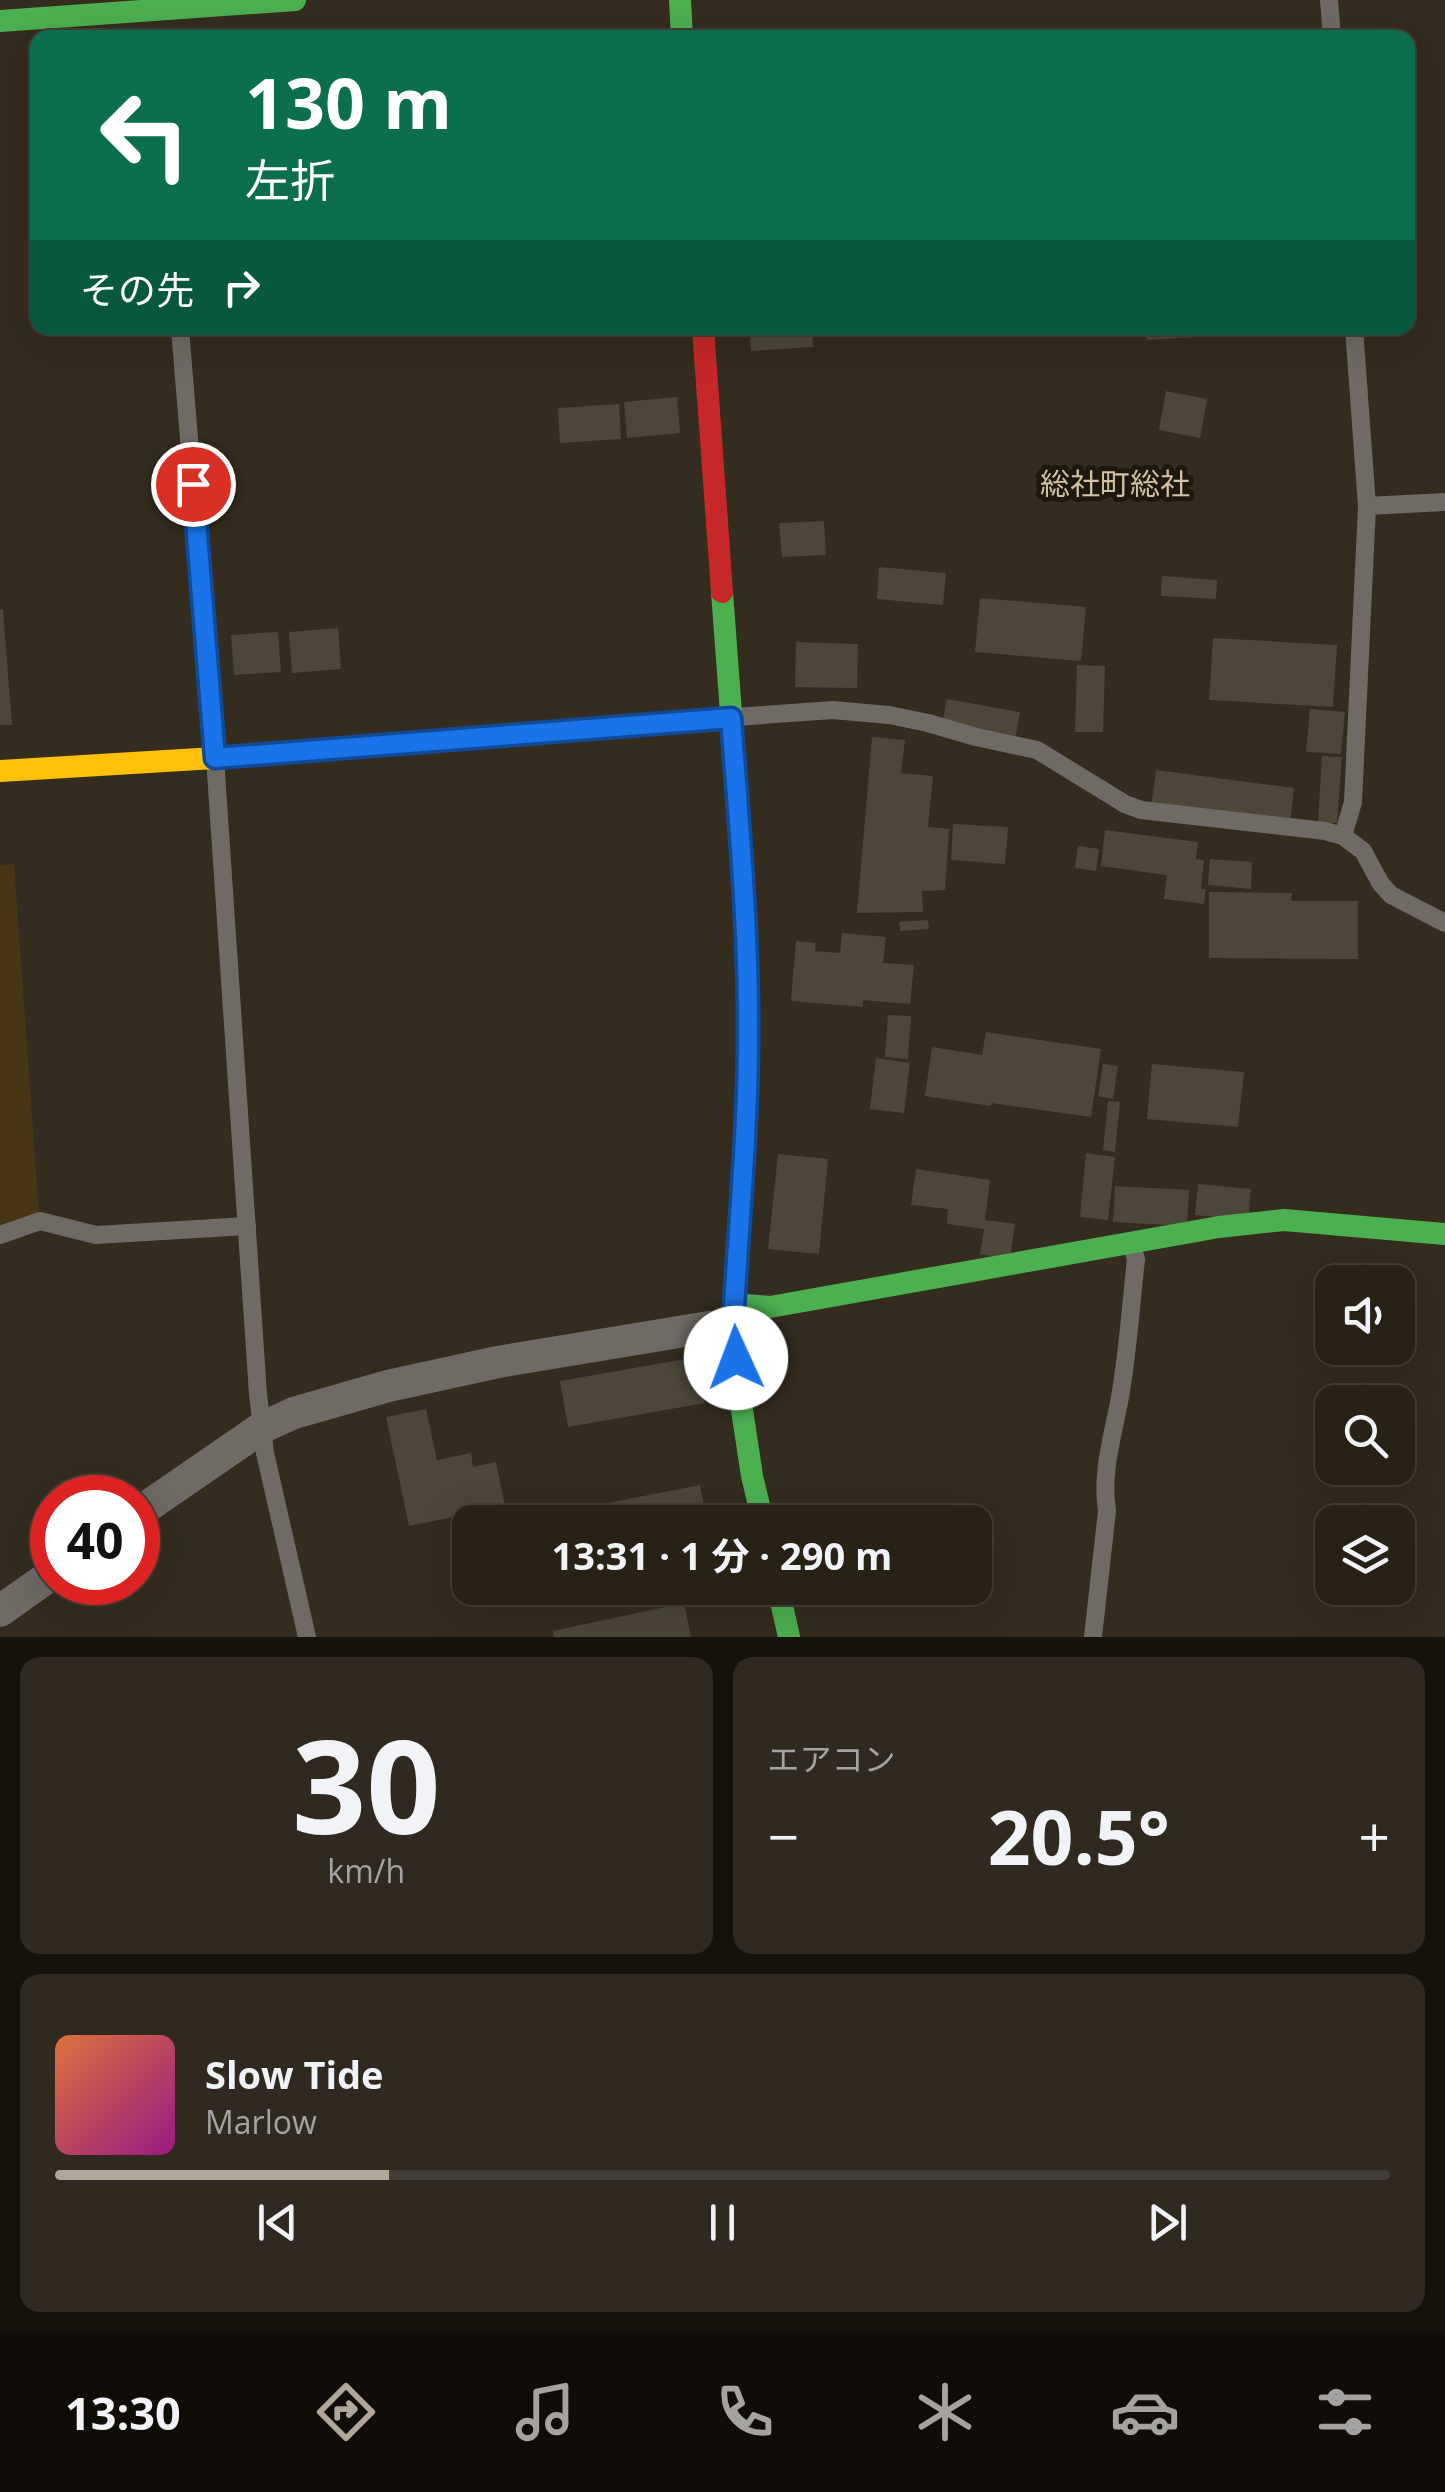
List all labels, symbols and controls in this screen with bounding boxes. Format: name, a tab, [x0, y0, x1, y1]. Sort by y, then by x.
text: 130 m	[245, 54, 452, 150]
icon: left	[80, 70, 210, 200]
text: 左折	[245, 149, 335, 210]
icon: right	[214, 260, 269, 315]
text: その先	[80, 263, 194, 315]
pin	[151, 442, 236, 527]
icon: arrive	[166, 457, 221, 512]
district label: 総社町総社	[1040, 463, 1190, 504]
map controls	[1315, 1265, 1415, 1605]
button: sound	[1315, 1265, 1415, 1365]
position arrow	[684, 1306, 788, 1410]
button: search	[1315, 1385, 1415, 1485]
speed limit sign: 40	[30, 1475, 160, 1605]
button: layers	[1315, 1505, 1415, 1605]
text: 13:31 · 1 分 · 290 m	[552, 1529, 892, 1581]
text: 30	[292, 1695, 441, 1872]
text: エアコン	[768, 1737, 896, 1780]
text: 20.5°	[988, 1785, 1170, 1887]
text: −	[768, 1798, 799, 1873]
text: +	[1359, 1798, 1390, 1873]
text: km/h	[327, 1849, 405, 1892]
text: Slow Tide	[205, 2048, 384, 2100]
text: Marlow	[205, 2100, 317, 2143]
icon: previous	[250, 2195, 305, 2250]
icon: pause	[695, 2195, 750, 2250]
icon: next	[1140, 2195, 1195, 2250]
icon: directions	[311, 2377, 381, 2447]
icon: music	[510, 2377, 580, 2447]
icon: phone	[710, 2377, 780, 2447]
icon: climate	[910, 2377, 980, 2447]
icon: car	[1110, 2377, 1180, 2447]
icon: filters	[1310, 2377, 1380, 2447]
text: 13:30	[65, 2382, 181, 2443]

